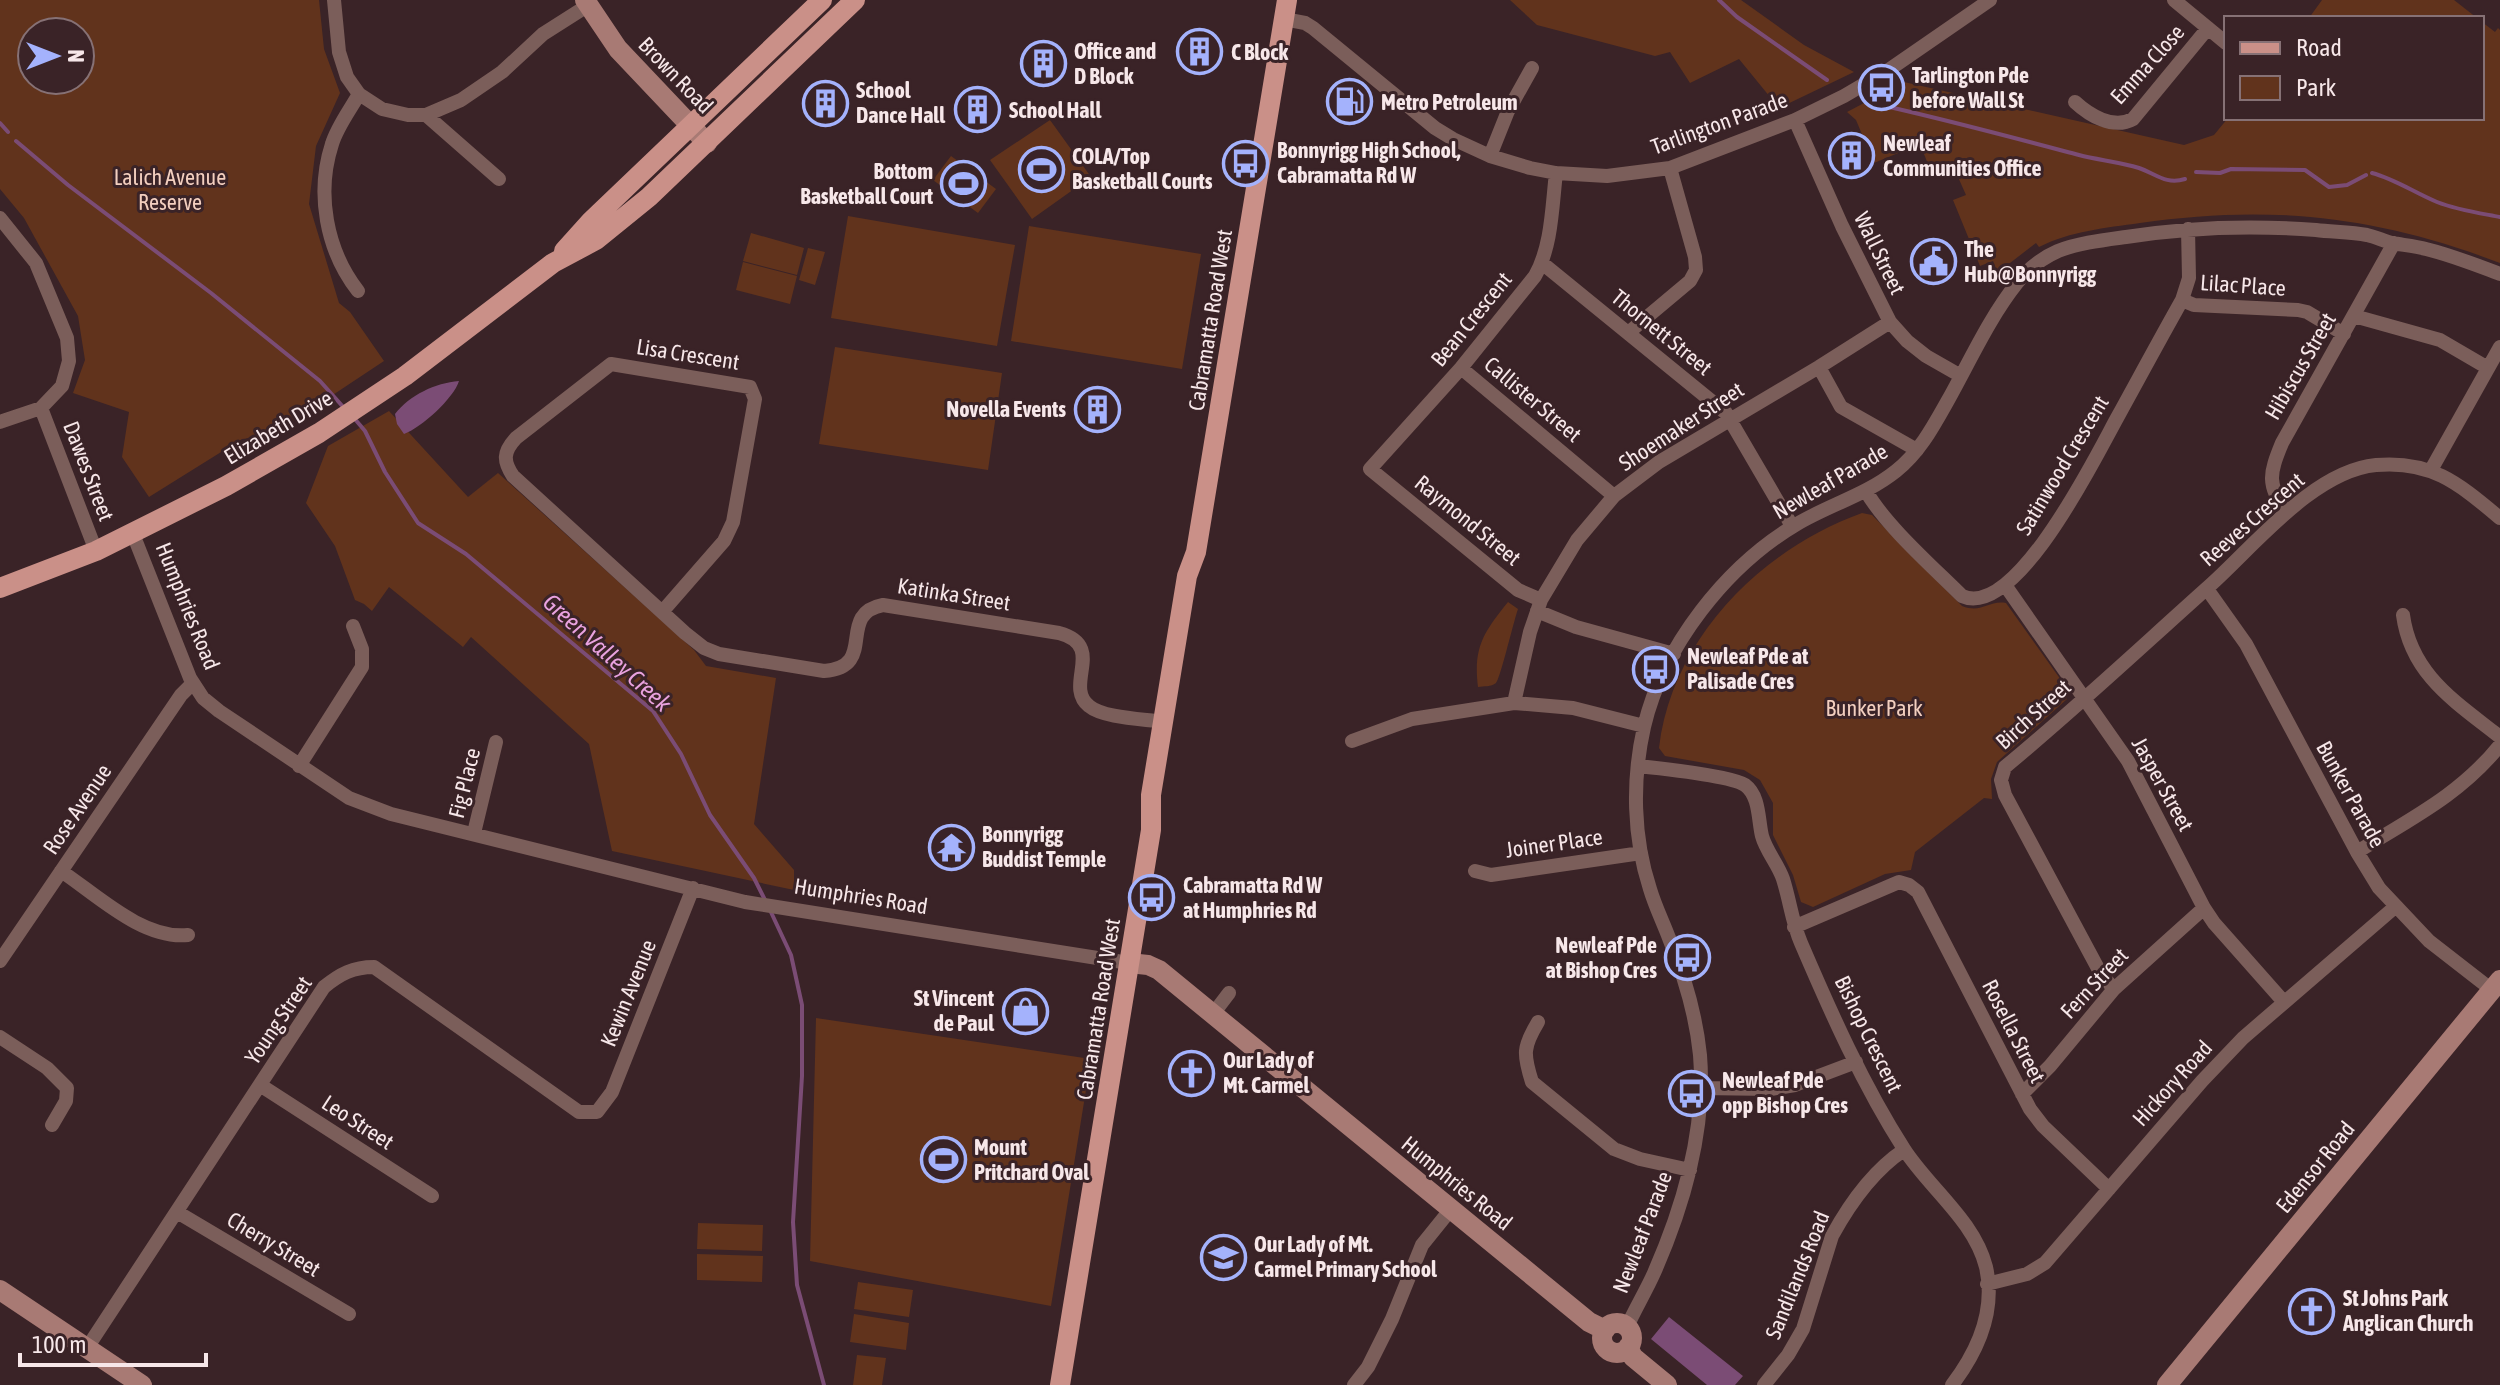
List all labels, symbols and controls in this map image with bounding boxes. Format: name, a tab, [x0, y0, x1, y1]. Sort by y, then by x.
north arrow	[16, 16, 96, 96]
legend	[2224, 16, 2484, 120]
street label: Emma Close	[2105, 19, 2189, 109]
building icon: C Block	[1176, 28, 1224, 76]
street label: Brown Road	[633, 31, 719, 119]
text: Road	[2296, 34, 2342, 61]
place label: Office and D Block	[1074, 38, 1156, 89]
place label: C Block	[1231, 39, 1288, 65]
building icon: Office and D Block	[1019, 40, 1067, 88]
text: N	[63, 50, 89, 62]
place label: Tarlington Pde before Wall St	[1912, 62, 2029, 113]
bus stop icon: Tarlington Pde before Wall St	[1857, 64, 1905, 112]
text: Park	[2296, 74, 2337, 101]
place label: School Dance Hall	[856, 77, 946, 128]
fuel station icon: Metro Petroleum	[1326, 78, 1374, 126]
building icon: School Dance Hall	[801, 79, 849, 127]
building icon: School Hall	[954, 86, 1002, 134]
street label: Tarlington Parade	[1647, 86, 1791, 160]
place label: Metro Petroleum	[1381, 89, 1518, 115]
place label: School Hall	[1009, 97, 1102, 123]
place label: Newleaf Communities Office	[1883, 130, 2041, 181]
building icon: Newleaf Communities Office	[1828, 132, 1876, 180]
place label: Bonnyrigg High School, Cabramatta Rd W	[1277, 137, 1461, 188]
bus stop icon: Bonnyrigg High School, Cabramatta Rd W	[1222, 139, 1270, 187]
place label: COLA/Top Basketball Courts	[1072, 143, 1213, 194]
sports icon: COLA/Top Basketball Courts	[1017, 145, 1065, 193]
place label: Bottom Basketball Court	[800, 158, 934, 209]
sports icon: Bottom Basketball Court	[940, 160, 988, 208]
park label: Lalich Avenue Reserve	[114, 164, 226, 215]
street label: Wall Street	[1849, 208, 1911, 298]
street label: Cabramatta Road West	[1183, 227, 1237, 413]
place label: The Hub@Bonnyrigg	[1964, 236, 2097, 287]
public building icon: The Hub@Bonnyrigg	[1909, 238, 1957, 286]
street label: Bean Crescent	[1425, 267, 1517, 371]
street label: Lilac Place	[2199, 269, 2287, 301]
street label: Thornett Street	[1607, 284, 1717, 380]
street label: Hibiscus Street	[2259, 308, 2341, 424]
street label: Lisa Crescent	[635, 333, 741, 375]
street label: Callister Street	[1479, 351, 1587, 447]
street label: Shoemaker Street	[1614, 376, 1748, 476]
street label: Elizabeth Drive	[219, 385, 337, 469]
building icon: Novella Events	[1073, 385, 1121, 433]
street label: Satinwood Crescent	[2010, 391, 2114, 539]
place label: Novella Events	[946, 396, 1066, 422]
street label: Dawes Street	[58, 418, 120, 524]
street label: Newleaf Parade	[1768, 438, 1892, 524]
street label: Reeves Crescent	[2195, 467, 2309, 571]
street label: Raymond Street	[1410, 469, 1526, 571]
street label: Humphries Road	[151, 539, 225, 673]
street label: Katinka Street	[896, 572, 1012, 616]
water label: Green Valley Creek	[538, 588, 677, 717]
place label: Newleaf Pde at Palisade Cres	[1687, 643, 1809, 694]
bus stop icon: Newleaf Pde at Palisade Cres	[1632, 645, 1680, 693]
street label: Birch Street	[1990, 674, 2076, 754]
park label: Bunker Park	[1825, 695, 1923, 721]
street label: Jasper Street	[2127, 733, 2199, 835]
street label: Bunker Parade	[2311, 736, 2391, 852]
street label: Fig Place	[443, 745, 485, 821]
street label: Rose Avenue	[37, 759, 117, 859]
place label: Bonnyrigg Buddist Temple	[982, 821, 1106, 872]
temple icon: Bonnyrigg Buddist Temple	[927, 823, 975, 871]
street label: Joiner Place	[1504, 823, 1604, 863]
place label: Cabramatta Rd W at Humphries Rd	[1183, 872, 1323, 923]
street label: Humphries Road	[792, 873, 930, 919]
bus stop icon: Cabramatta Rd W at Humphries Rd	[1128, 874, 1176, 922]
street label: Cabramatta Road West	[1071, 916, 1125, 1102]
place label: Newleaf Pde at Bishop Cres	[1546, 932, 1657, 983]
bus stop icon: Newleaf Pde at Bishop Cres	[1664, 934, 1712, 982]
street label: Kewin Avenue	[595, 936, 661, 1050]
street label: Fern Street	[2055, 942, 2133, 1024]
street label: Young Street	[239, 971, 317, 1069]
street label: Bishop Crescent	[1829, 971, 1909, 1097]
street label: Rosella Street	[1977, 975, 2051, 1087]
place label: St Vincent de Paul	[914, 985, 995, 1036]
shop icon: St Vincent de Paul	[1001, 987, 1049, 1035]
street label: Hickory Road	[2127, 1035, 2217, 1131]
place label: Our Lady of Mt. Carmel	[1223, 1047, 1315, 1098]
church icon: Our Lady of Mt. Carmel	[1168, 1049, 1216, 1097]
place label: Newleaf Pde opp Bishop Cres	[1722, 1067, 1848, 1118]
bus stop icon: Newleaf Pde opp Bishop Cres	[1667, 1069, 1715, 1117]
street label: Leo Street	[317, 1089, 399, 1155]
street label: Edensor Road	[2270, 1116, 2360, 1218]
street label: Humphries Road	[1396, 1131, 1518, 1235]
place label: Mount Pritchard Oval	[974, 1134, 1090, 1185]
sports icon: Mount Pritchard Oval	[919, 1136, 967, 1184]
street label: Newleaf Parade	[1607, 1168, 1677, 1296]
street label: Cherry Street	[223, 1206, 325, 1282]
street label: Sandilands Road	[1760, 1207, 1834, 1343]
place label: Our Lady of Mt. Carmel Primary School	[1254, 1231, 1438, 1282]
school or university icon: Our Lady of Mt. Carmel Primary School	[1199, 1233, 1247, 1281]
place label: St Johns Park Anglican Church	[2342, 1285, 2473, 1336]
church icon: St Johns Park Anglican Church	[2288, 1287, 2336, 1335]
scale bar	[20, 1317, 206, 1367]
text: 100 m	[32, 1331, 86, 1358]

